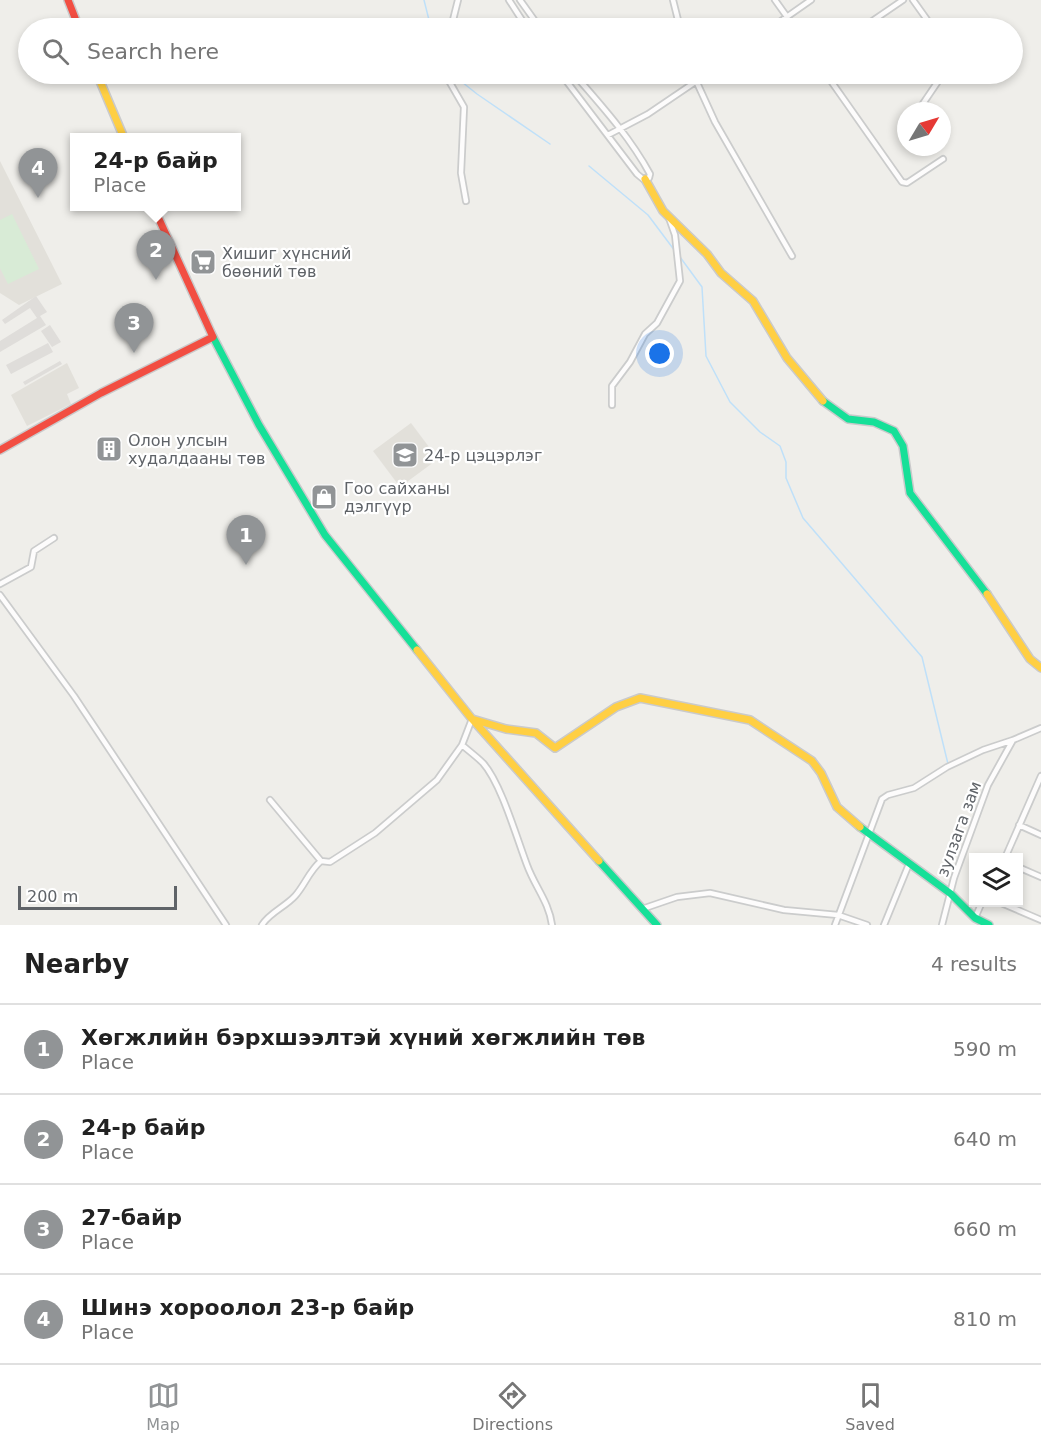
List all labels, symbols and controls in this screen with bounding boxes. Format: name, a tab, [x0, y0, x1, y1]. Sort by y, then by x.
search box	[18, 18, 1023, 84]
icon: search	[39, 35, 72, 68]
text: Search here	[87, 39, 219, 64]
north arrow	[897, 102, 951, 156]
popup	[70, 133, 241, 211]
pin: 4	[18, 148, 57, 198]
text: 24-р байр	[93, 148, 218, 173]
text: Place	[93, 173, 146, 197]
pin: 2	[136, 230, 176, 280]
place label: Хишиг хүнсний бөөний төв	[222, 244, 351, 281]
supermarket icon: Хишиг хүнсний бөөний төв	[188, 247, 218, 277]
pin: 3	[114, 304, 154, 353]
your location	[645, 339, 674, 368]
place label: Олон улсын худалдааны төв	[128, 431, 265, 468]
building icon: Олон улсын худалдааны төв	[94, 434, 124, 464]
school or university icon: 24-р цэцэрлэг	[390, 440, 420, 470]
place label: 24-р цэцэрлэг	[424, 446, 542, 465]
place label: Гоо сайханы дэлгүүр	[344, 479, 450, 516]
shop icon: Гоо сайханы дэлгүүр	[309, 482, 339, 512]
pin: 1	[226, 516, 266, 565]
street label: зулзага зам	[933, 779, 985, 879]
map controls	[969, 853, 1023, 907]
button: layers	[969, 853, 1023, 907]
scale bar	[18, 883, 177, 910]
text: 200 m	[27, 887, 78, 906]
text: Nearby	[24, 949, 129, 979]
text: 4 results	[931, 952, 1017, 976]
text: Хөгжлийн бэрхшээлтэй хүний хөгжлийн төв	[81, 1025, 646, 1050]
text: 1	[37, 1037, 50, 1061]
text: 590 m	[953, 1037, 1017, 1061]
text: Place	[81, 1050, 134, 1074]
text: 24-р байр	[81, 1115, 206, 1140]
text: 2	[37, 1127, 50, 1151]
text: 640 m	[953, 1127, 1017, 1151]
text: Place	[81, 1140, 134, 1164]
text: 27-байр	[81, 1205, 182, 1230]
text: 3	[37, 1217, 50, 1241]
text: 660 m	[953, 1217, 1017, 1241]
text: Place	[81, 1230, 134, 1254]
text: Шинэ хороолол 23-р байр	[81, 1295, 414, 1320]
text: 4	[37, 1307, 50, 1331]
text: 810 m	[953, 1307, 1017, 1331]
text: Place	[81, 1320, 134, 1344]
tab: Map	[146, 1379, 180, 1434]
tab: Directions	[472, 1379, 553, 1434]
tab: Saved	[845, 1379, 895, 1434]

